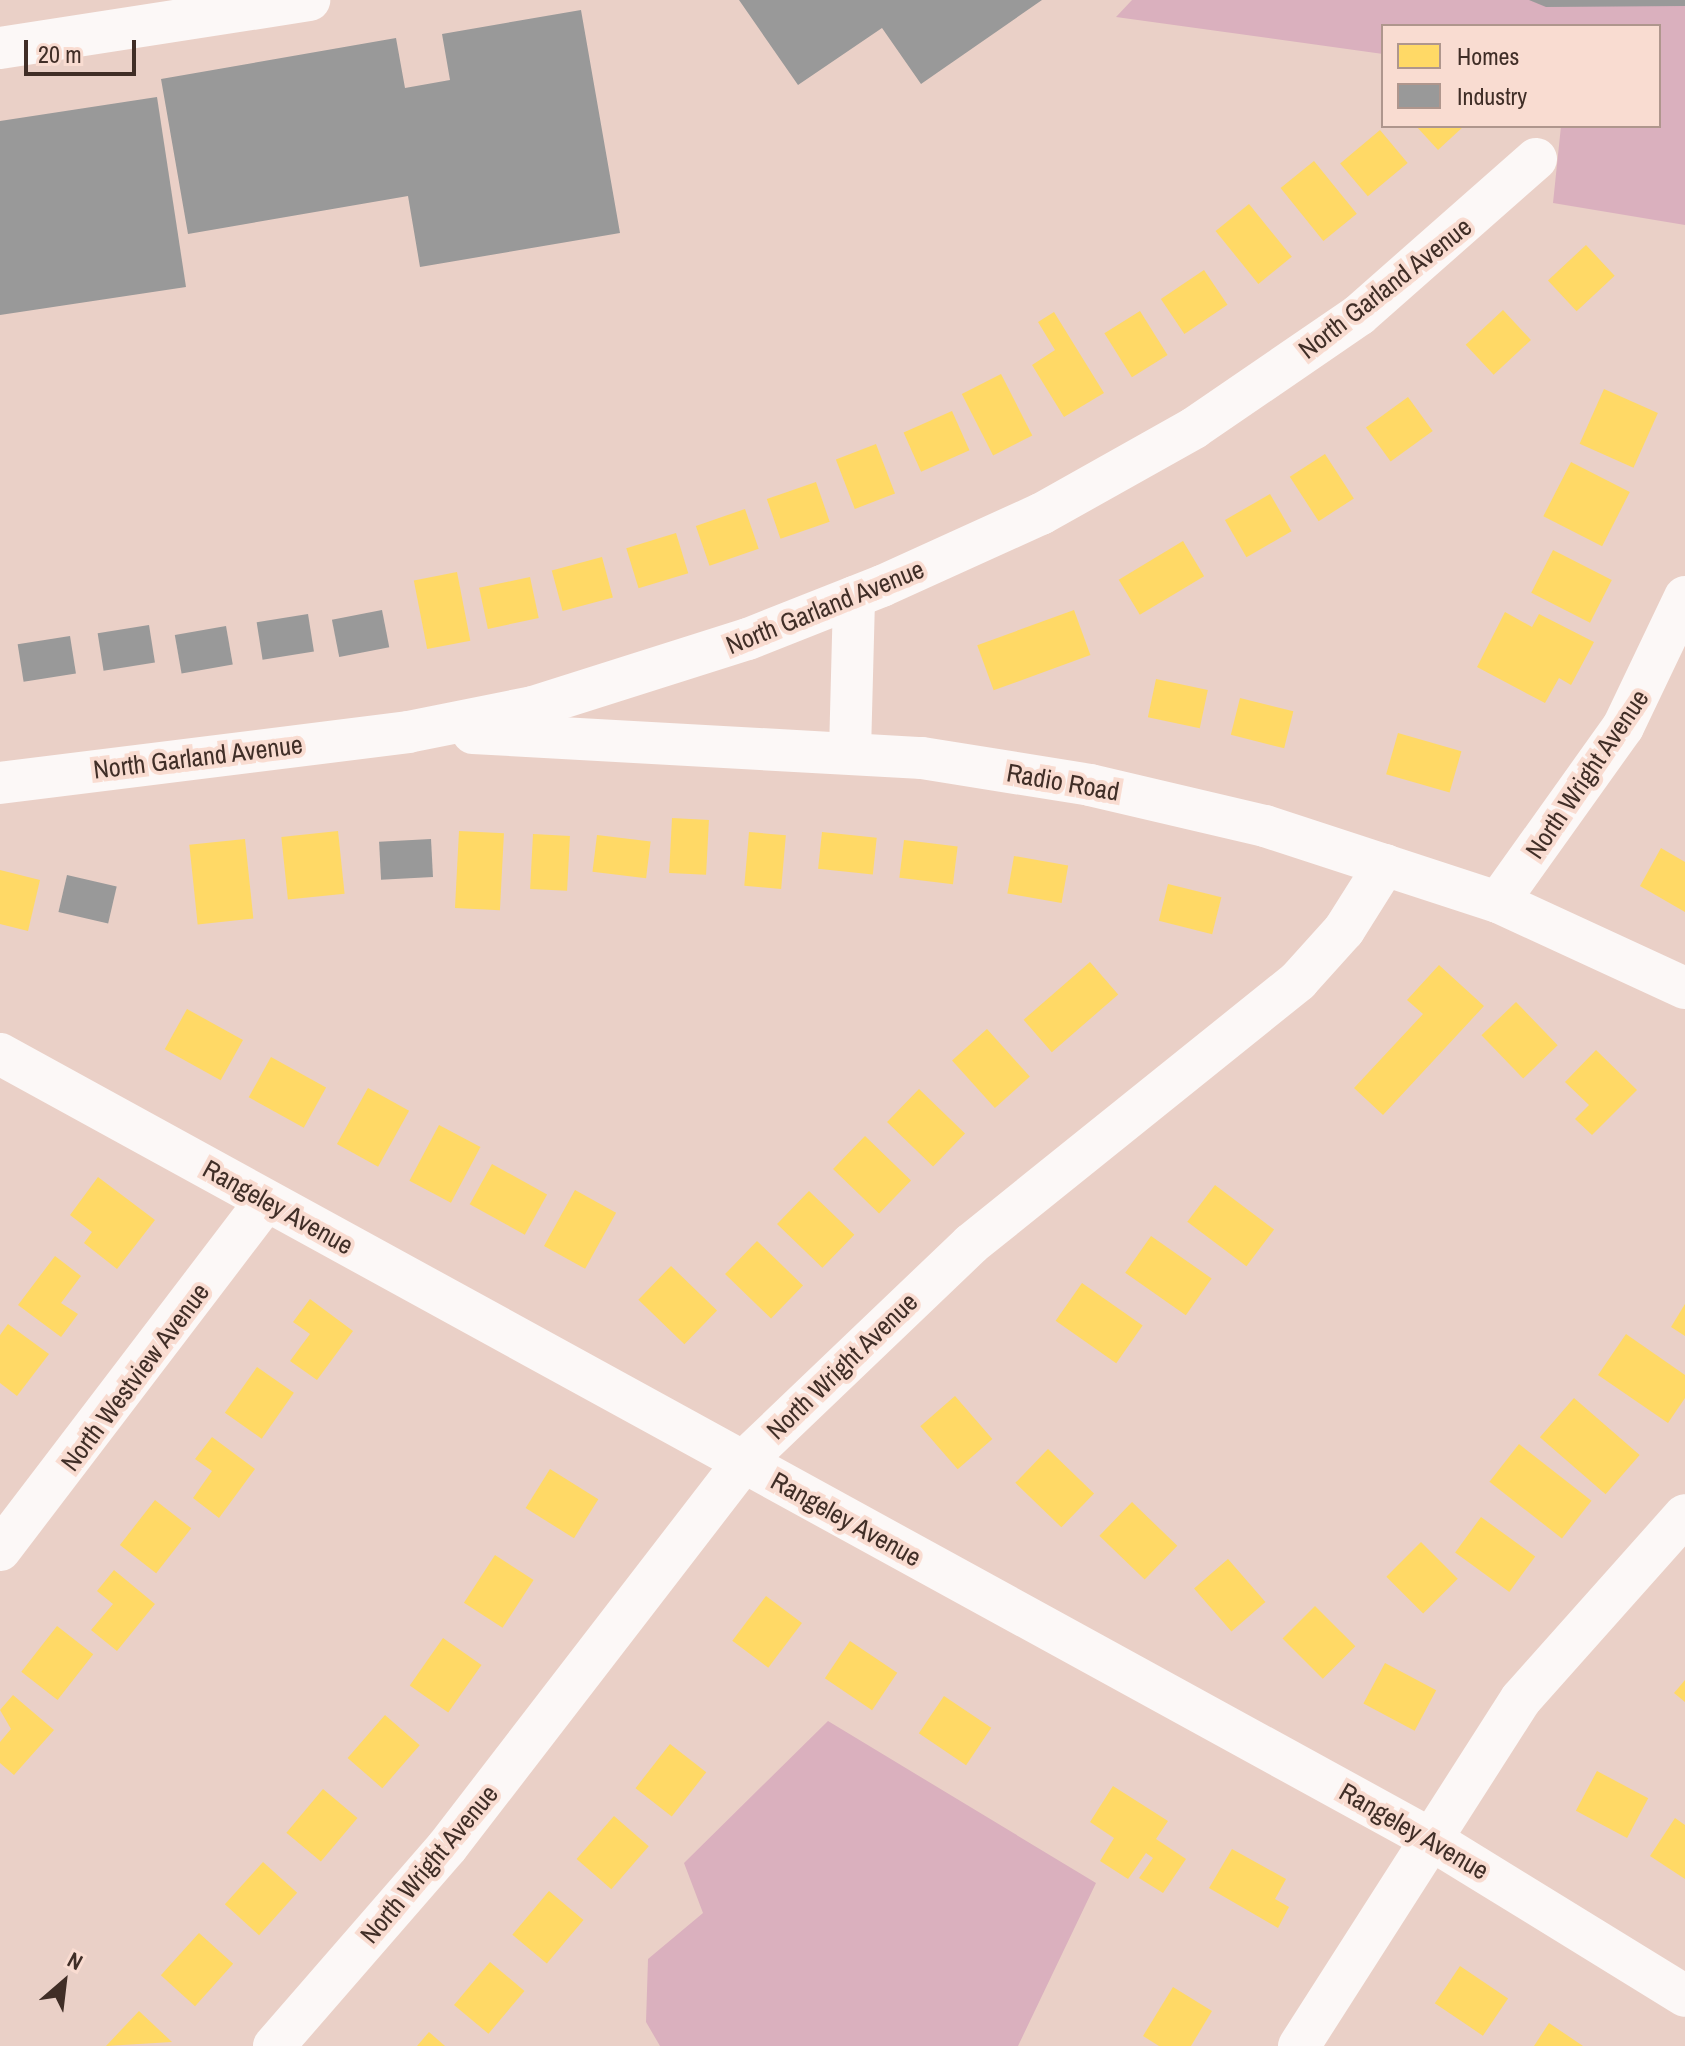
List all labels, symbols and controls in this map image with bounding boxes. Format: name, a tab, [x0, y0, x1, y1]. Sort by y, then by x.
scale bar	[28, 24, 140, 74]
legend	[1381, 24, 1661, 128]
text: 20 m	[38, 38, 82, 70]
text: Homes	[1457, 40, 1519, 72]
text: Industry	[1457, 80, 1527, 112]
street label: North Garland Avenue	[1292, 211, 1478, 365]
street label: North Garland Avenue	[721, 553, 929, 661]
street label: North Wright Avenue	[1519, 683, 1655, 865]
street label: North Garland Avenue	[91, 729, 305, 785]
street label: Radio Road	[1004, 757, 1122, 807]
street label: Rangeley Avenue	[197, 1153, 359, 1261]
street label: North Westview Avenue	[54, 1277, 216, 1477]
street label: North Wright Avenue	[760, 1286, 924, 1446]
street label: Rangeley Avenue	[765, 1465, 927, 1573]
street label: Rangeley Avenue	[1333, 1776, 1495, 1886]
street label: North Wright Avenue	[353, 1778, 505, 1950]
north arrow	[24, 1942, 104, 2022]
text: N	[62, 1945, 88, 1977]

